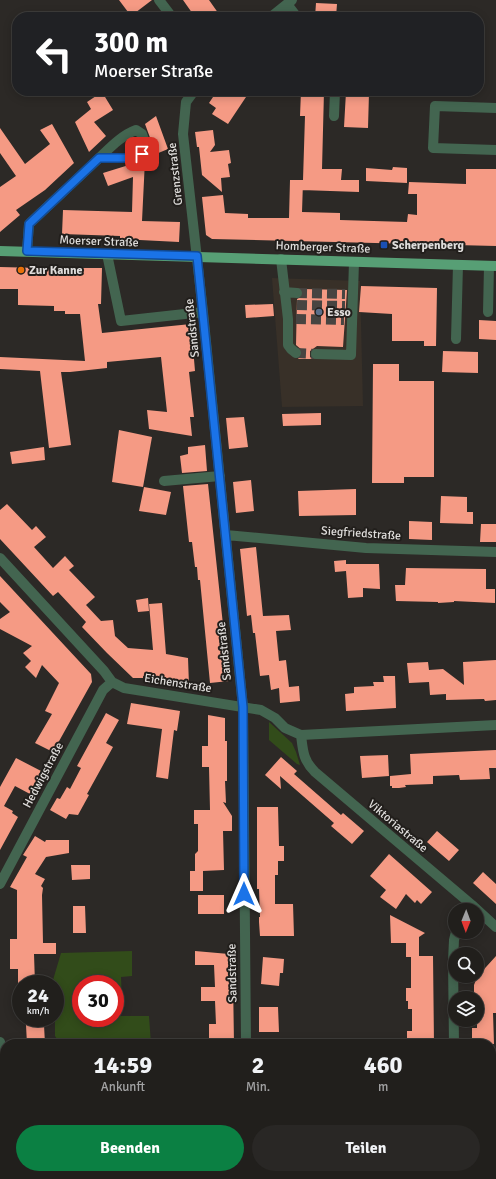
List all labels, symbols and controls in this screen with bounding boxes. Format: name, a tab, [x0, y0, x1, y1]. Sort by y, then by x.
text: 300 m	[94, 26, 168, 60]
icon: left	[28, 28, 80, 80]
text: Moerser Straße	[94, 60, 213, 82]
pin	[125, 137, 159, 171]
street label: Grenzstraße	[165, 142, 186, 206]
icon: arrive	[131, 143, 153, 165]
street label: Moerser Straße	[59, 233, 139, 250]
street label: Homberger Straße	[275, 238, 371, 257]
place label: Scherpenberg	[392, 238, 465, 253]
marker: Scherpenberg	[379, 240, 389, 250]
place label: Zur Kanne	[29, 263, 83, 278]
marker: Zur Kanne	[16, 265, 26, 275]
street label: Sandstraße	[182, 298, 203, 358]
place label: Esso	[327, 305, 351, 320]
marker: Esso	[314, 307, 324, 317]
street label: Siegfriedstraße	[320, 523, 401, 544]
street label: Sandstraße	[214, 621, 235, 681]
street label: Eichenstraße	[143, 671, 213, 696]
street label: Hedwigstraße	[20, 740, 67, 811]
street label: Viktoriastraße	[365, 797, 431, 856]
position arrow	[223, 873, 265, 915]
north arrow	[448, 903, 484, 939]
map controls	[448, 903, 484, 1027]
street label: Sandstraße	[224, 943, 241, 1003]
button: search	[448, 947, 484, 983]
speed limit sign: 30	[72, 975, 124, 1027]
text: 24	[27, 983, 49, 1008]
button: layers	[448, 991, 484, 1027]
text: km/h	[27, 1005, 49, 1017]
text: 14:59	[93, 1050, 152, 1080]
text: 2	[252, 1050, 264, 1080]
text: 460	[364, 1050, 403, 1080]
text: Ankunft	[101, 1079, 145, 1095]
text: Min.	[246, 1079, 270, 1095]
text: m	[378, 1079, 388, 1095]
button: Beenden	[16, 1125, 244, 1171]
button: Teilen	[252, 1125, 480, 1171]

